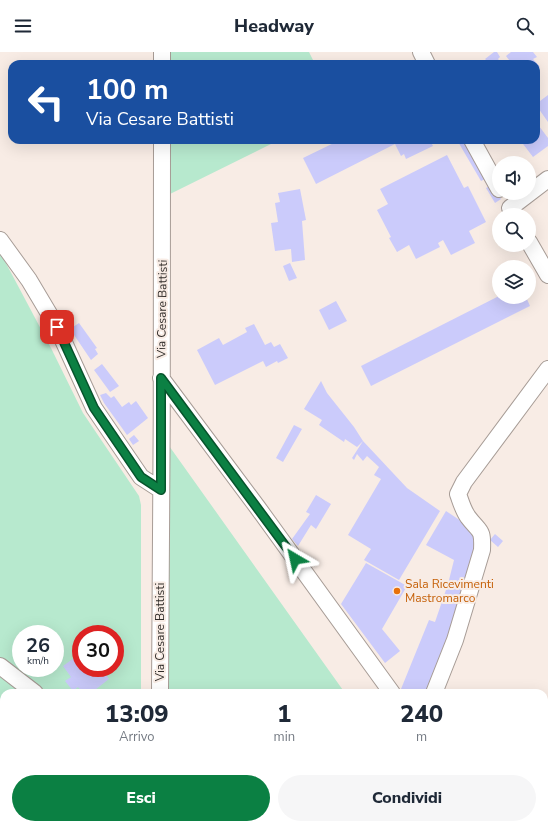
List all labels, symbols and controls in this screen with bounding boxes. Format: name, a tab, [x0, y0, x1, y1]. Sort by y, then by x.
text: Headway	[234, 14, 314, 38]
icon: menu	[12, 15, 34, 37]
icon: search	[514, 15, 536, 37]
text: 100 m	[86, 71, 169, 109]
icon: left	[20, 76, 72, 128]
text: Via Cesare Battisti	[86, 107, 234, 131]
map controls	[492, 156, 536, 304]
button: sound	[492, 156, 536, 200]
button: search	[492, 208, 536, 252]
street label: Via Cesare Battisti	[153, 260, 171, 359]
button: layers	[492, 260, 536, 304]
pin	[40, 310, 74, 344]
icon: arrive	[46, 316, 68, 338]
position arrow	[274, 538, 316, 580]
place label: Sala Ricevimenti Mastromarco	[405, 576, 494, 606]
street label: Via Cesare Battisti	[152, 583, 168, 682]
marker: Sala Ricevimenti Mastromarco	[392, 586, 402, 596]
speed limit sign: 30	[72, 625, 124, 677]
text: 26	[26, 632, 50, 659]
text: km/h	[27, 654, 49, 668]
text: 13:09	[105, 698, 169, 730]
text: 1	[277, 698, 292, 730]
text: 240	[400, 698, 443, 730]
text: Arrivo	[119, 728, 155, 746]
text: min	[274, 728, 295, 746]
text: m	[416, 728, 427, 746]
button: Esci	[12, 775, 270, 821]
button: Condividi	[278, 775, 536, 821]

